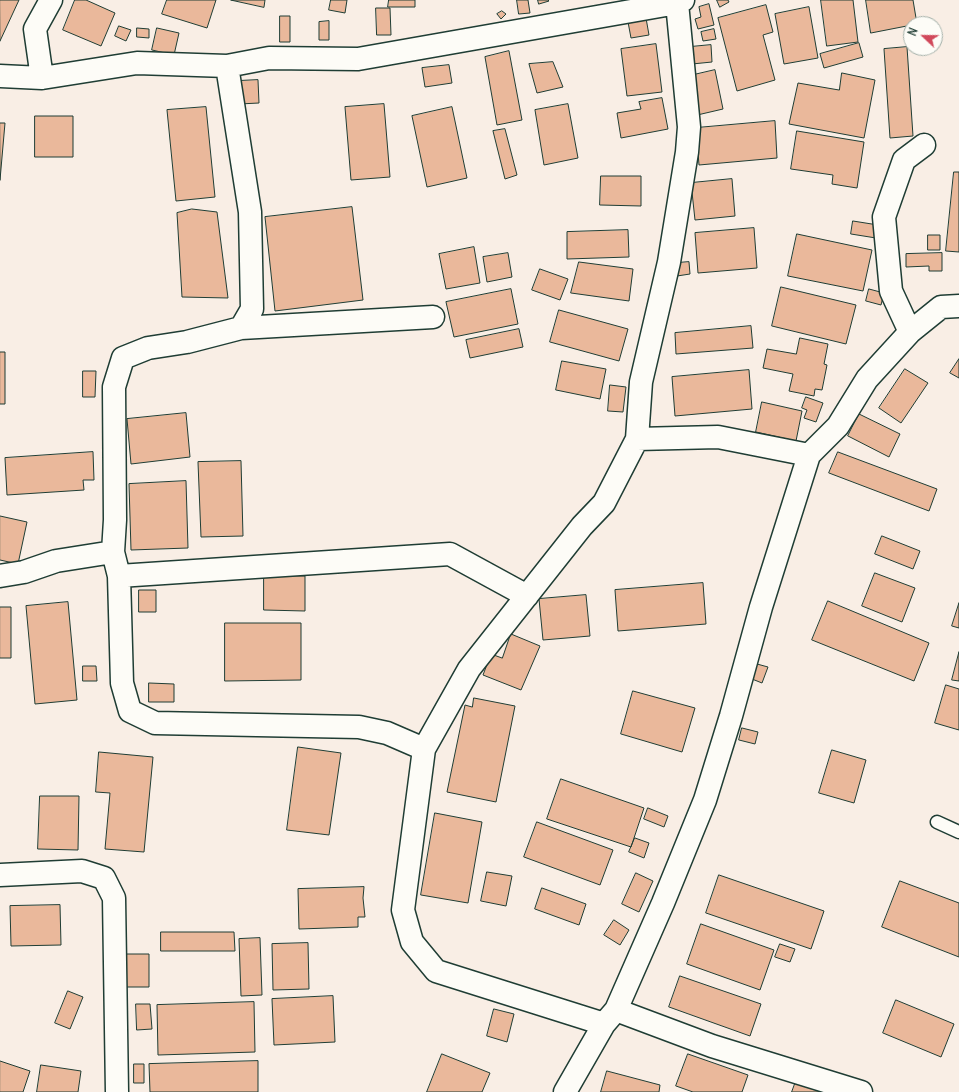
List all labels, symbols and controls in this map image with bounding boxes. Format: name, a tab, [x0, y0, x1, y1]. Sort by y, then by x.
north arrow	[903, 16, 943, 56]
text: N	[905, 26, 921, 38]

